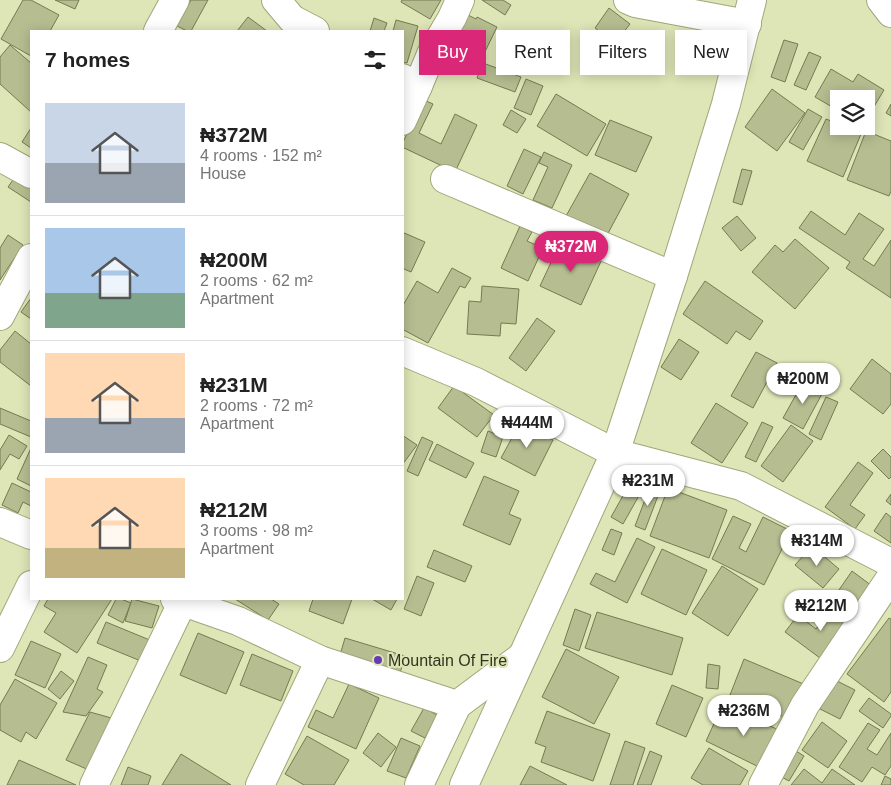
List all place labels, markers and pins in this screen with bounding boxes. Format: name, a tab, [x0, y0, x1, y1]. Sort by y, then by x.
pin: ₦372M	[536, 230, 606, 273]
pin: ₦200M	[768, 362, 838, 405]
pin: ₦444M	[492, 406, 562, 449]
pin: ₦231M	[613, 464, 683, 507]
pin: ₦314M	[782, 524, 852, 567]
pin: ₦212M	[786, 590, 856, 632]
place label: Mountain Of Fire	[388, 652, 507, 669]
marker: Mountain Of Fire	[372, 654, 384, 666]
pin: ₦236M	[709, 694, 779, 737]

